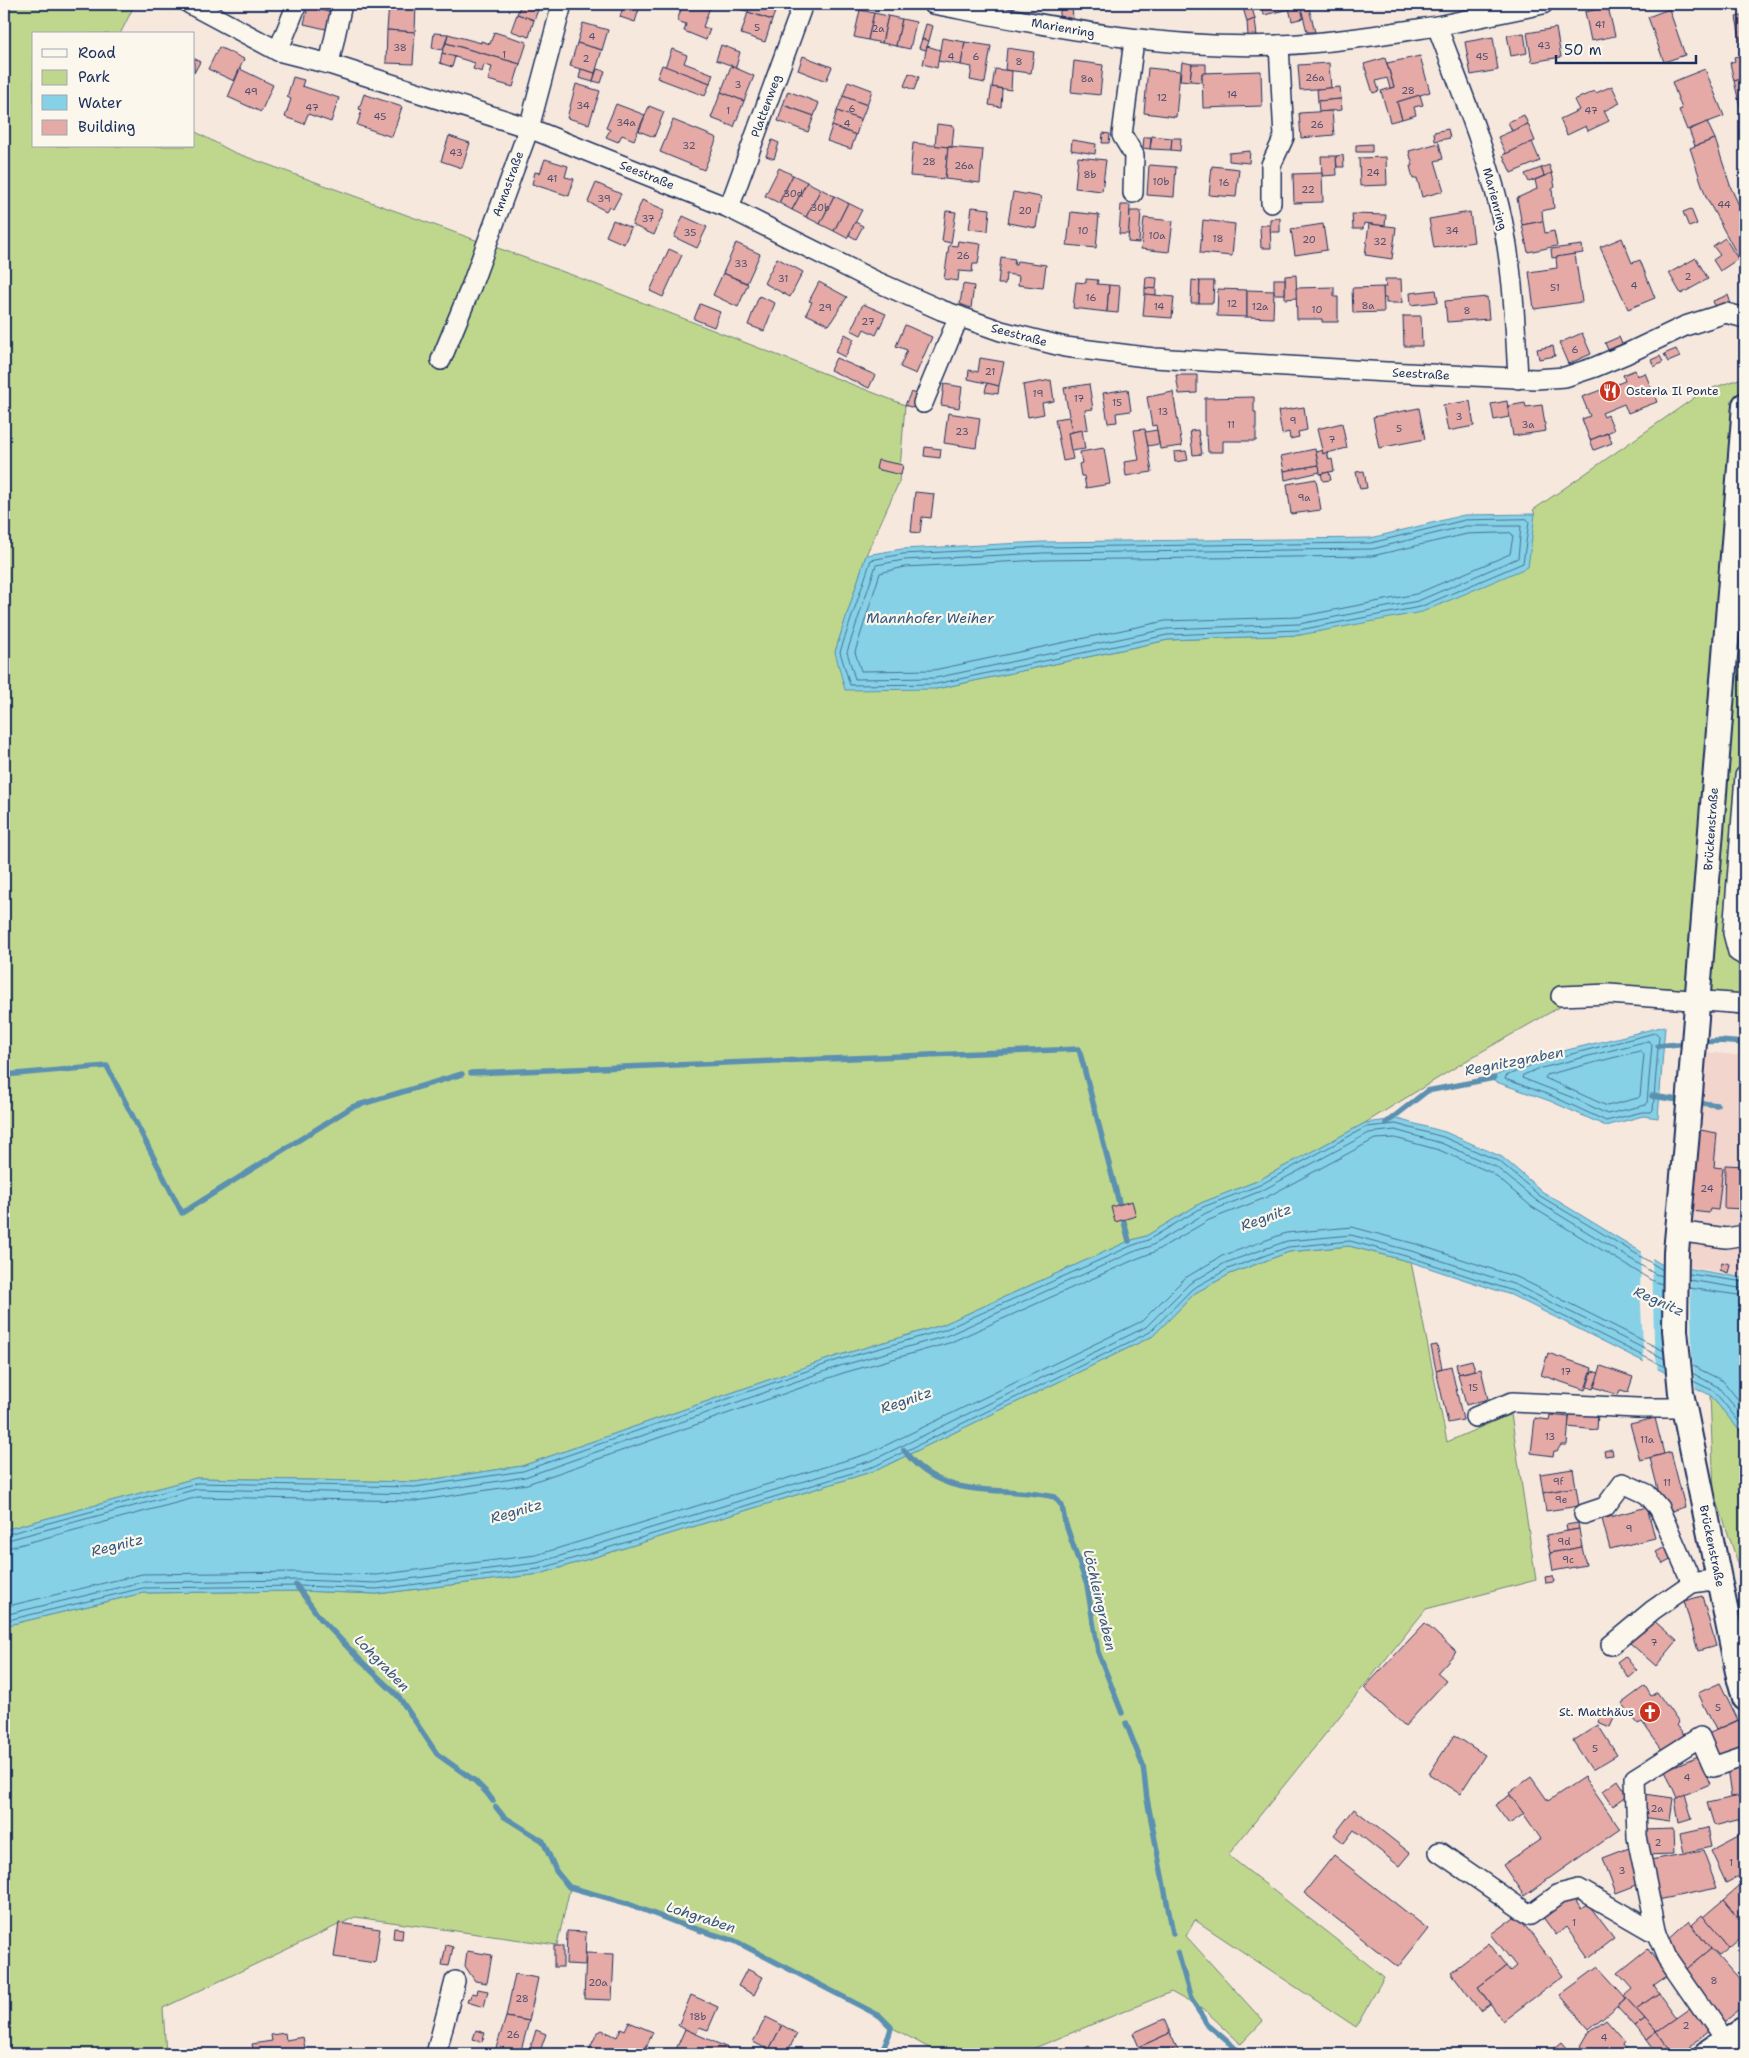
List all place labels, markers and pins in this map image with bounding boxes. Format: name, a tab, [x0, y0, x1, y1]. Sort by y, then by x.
restaurant icon: Osteria Il Ponte	[1598, 379, 1622, 403]
place label: Osteria Il Ponte	[1626, 383, 1719, 399]
church icon: St. Matthäus	[1638, 1700, 1662, 1724]
place label: St. Matthäus	[1559, 1704, 1634, 1720]

